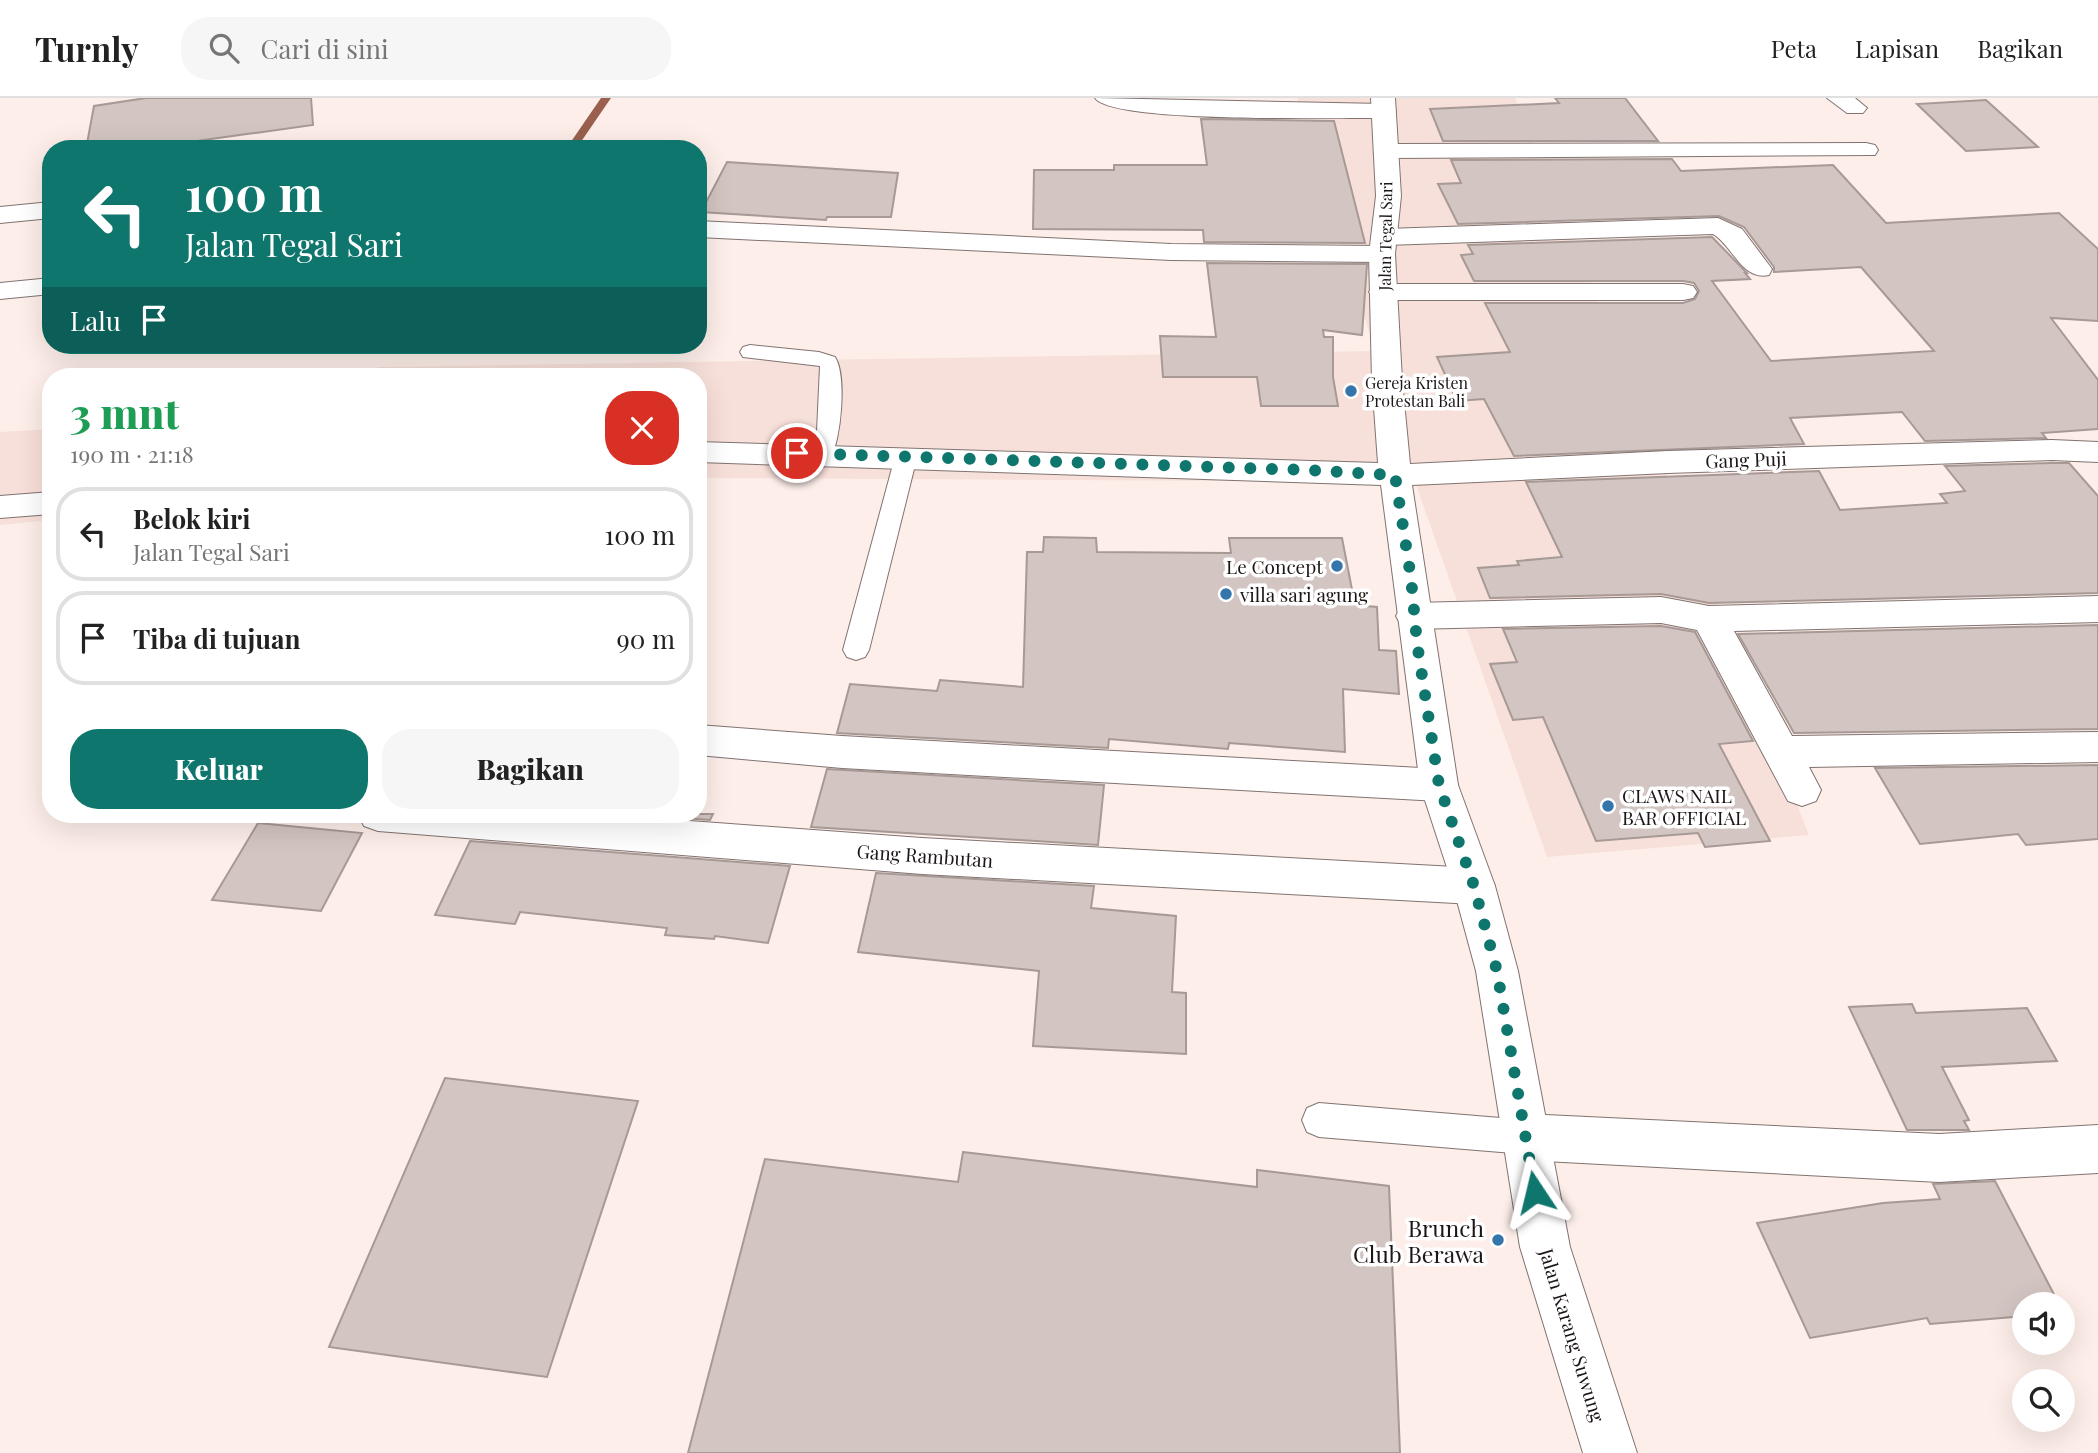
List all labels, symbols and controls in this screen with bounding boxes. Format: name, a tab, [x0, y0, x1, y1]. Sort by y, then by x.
search box	[181, 17, 671, 80]
text: Turnly	[35, 26, 139, 70]
icon: search	[205, 29, 243, 67]
text: Cari di sini	[261, 31, 389, 66]
text: Peta	[1771, 32, 1817, 64]
text: Lapisan	[1855, 32, 1939, 64]
text: Bagikan	[1977, 32, 2063, 64]
text: 100 m	[185, 159, 323, 224]
icon: left	[70, 168, 161, 259]
street label: Jalan Tegal Sari	[1374, 181, 1396, 292]
text: Jalan Tegal Sari	[185, 222, 403, 265]
icon: arrive	[135, 301, 173, 339]
text: Lalu	[70, 303, 121, 338]
place label: Gereja Kristen Protestan Bali	[1365, 372, 1468, 411]
marker: Gereja Kristen Protestan Bali	[1343, 383, 1359, 399]
text: 3 mnt	[70, 384, 179, 440]
button: close	[605, 391, 679, 465]
pin	[767, 423, 827, 483]
icon: arrive	[778, 434, 816, 472]
text: 190 m · 21:18	[70, 438, 194, 469]
street label: Gang Puji	[1705, 445, 1788, 473]
text: Belok kiri	[133, 501, 250, 536]
icon: left	[74, 515, 112, 553]
text: 100 m	[605, 517, 675, 552]
text: Jalan Tegal Sari	[133, 536, 290, 567]
place label: Le Concept	[1226, 553, 1323, 579]
marker: Le Concept	[1329, 558, 1345, 574]
place label: villa sari agung	[1239, 581, 1368, 607]
marker: villa sari agung	[1218, 586, 1234, 602]
icon: arrive	[74, 619, 112, 657]
text: Tiba di tujuan	[133, 621, 301, 656]
text: 90 m	[617, 621, 675, 656]
button: Keluar	[70, 729, 368, 809]
button: Bagikan	[382, 729, 679, 809]
place label: CLAWS NAIL BAR OFFICIAL	[1622, 782, 1746, 830]
marker: CLAWS NAIL BAR OFFICIAL	[1600, 798, 1616, 814]
street label: Gang Rambutan	[856, 837, 995, 873]
position arrow	[1498, 1155, 1572, 1229]
place label: Brunch Club Berawa	[1353, 1212, 1485, 1269]
marker: Brunch Club Berawa	[1490, 1232, 1506, 1248]
street label: Jalan Karang Suwung	[1534, 1244, 1612, 1425]
map controls	[2012, 1292, 2075, 1432]
button: sound	[2012, 1292, 2075, 1355]
button: search	[2012, 1369, 2075, 1432]

